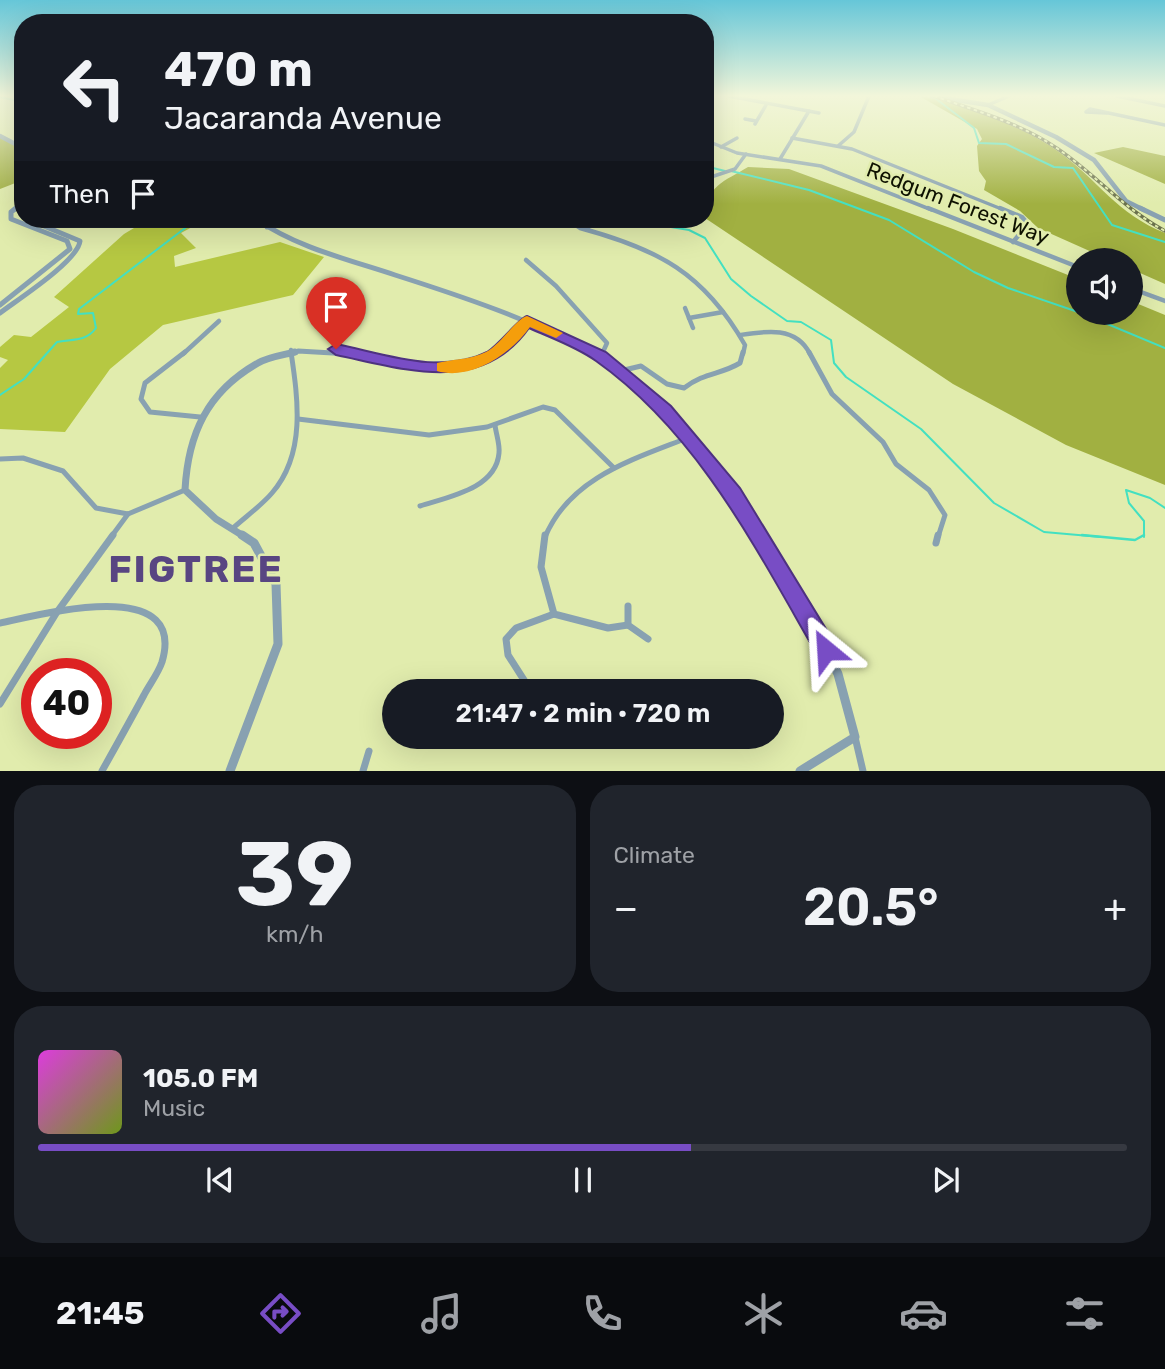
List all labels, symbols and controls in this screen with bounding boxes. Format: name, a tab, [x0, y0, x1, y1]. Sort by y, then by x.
text: 470 m	[164, 40, 313, 98]
icon: left	[49, 42, 140, 133]
text: Jacaranda Avenue	[164, 99, 442, 137]
street label: Redgum Forest Way	[863, 157, 1053, 249]
icon: arrive	[124, 175, 162, 213]
text: Then	[49, 179, 110, 210]
map controls	[1066, 248, 1143, 325]
button: sound	[1066, 248, 1143, 325]
pin	[306, 277, 366, 349]
icon: arrive	[317, 288, 355, 326]
district label: FIGTREE	[108, 546, 284, 592]
position arrow	[789, 613, 863, 687]
speed limit sign: 40	[21, 658, 112, 749]
text: 21:47 · 2 min · 720 m	[456, 698, 710, 729]
text: 39	[236, 820, 354, 928]
text: Climate	[614, 841, 695, 869]
text: 20.5°	[803, 876, 939, 938]
text: −	[614, 885, 638, 931]
text: +	[1103, 885, 1127, 931]
text: km/h	[266, 920, 323, 948]
text: 105.0 FM	[143, 1063, 258, 1094]
text: Music	[143, 1094, 205, 1122]
icon: previous	[201, 1161, 239, 1199]
icon: pause	[564, 1161, 602, 1199]
icon: next	[927, 1161, 965, 1199]
icon: directions	[256, 1289, 305, 1338]
icon: music	[417, 1289, 466, 1338]
icon: phone	[578, 1289, 627, 1338]
icon: climate	[739, 1289, 788, 1338]
icon: car	[899, 1289, 948, 1338]
icon: filters	[1060, 1289, 1109, 1338]
text: 21:45	[56, 1294, 144, 1332]

